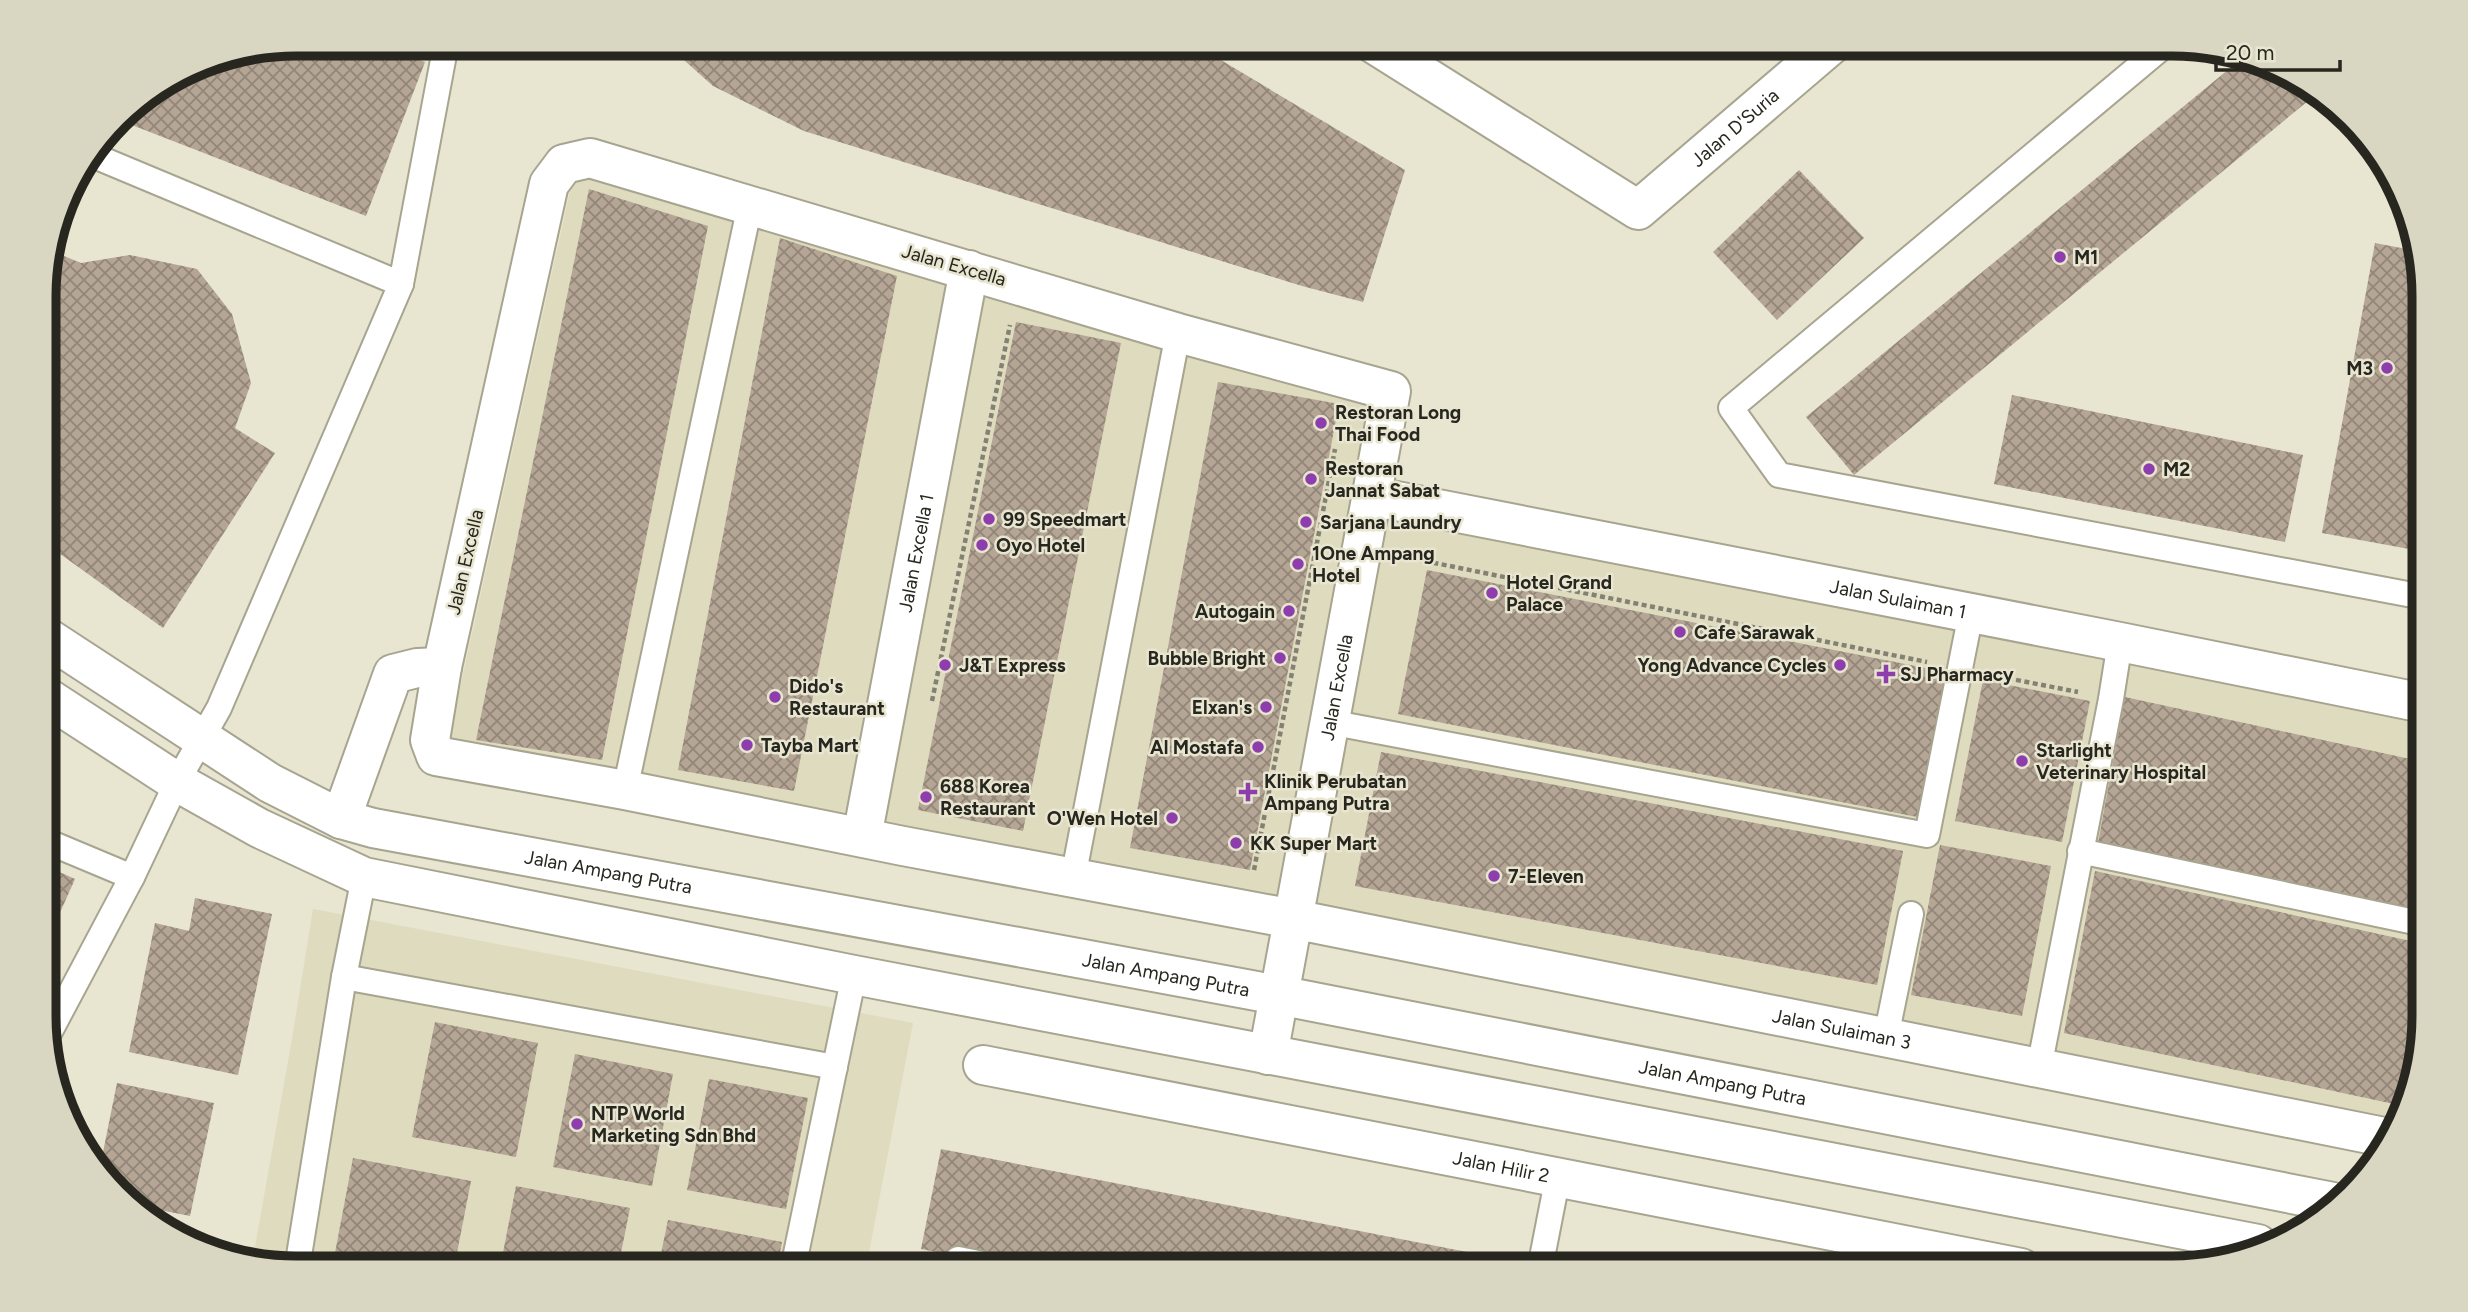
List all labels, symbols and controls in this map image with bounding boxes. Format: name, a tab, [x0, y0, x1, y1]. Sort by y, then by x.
scale bar	[2216, 28, 2340, 72]
text: 20 m	[2226, 40, 2274, 65]
street label: Jalan D'Suria	[1686, 83, 1783, 171]
street label: Jalan Excella	[899, 239, 1009, 291]
place label: M1	[2074, 246, 2098, 269]
marker: M1	[2052, 249, 2068, 265]
place label: M3	[2346, 357, 2373, 380]
marker: M3	[2379, 360, 2395, 376]
place label: Restoran Long Thai Food	[1335, 401, 1461, 446]
marker: Restoran Long Thai Food	[1313, 415, 1329, 431]
place label: Restoran Jannat Sabat	[1325, 457, 1441, 502]
place label: M2	[2163, 458, 2190, 481]
marker: M2	[2141, 461, 2157, 477]
marker: Restoran Jannat Sabat	[1303, 471, 1319, 487]
street label: Jalan Excella 1	[893, 492, 938, 614]
street label: Jalan Excella	[442, 507, 488, 617]
place label: 99 Speedmart	[1003, 508, 1127, 531]
marker: 99 Speedmart	[981, 511, 997, 527]
place label: Sarjana Laundry	[1320, 511, 1461, 534]
marker: Sarjana Laundry	[1298, 514, 1314, 530]
place label: Oyo Hotel	[996, 534, 1085, 557]
marker: Oyo Hotel	[974, 537, 990, 553]
place label: 1One Ampang Hotel	[1312, 542, 1435, 587]
marker: 1One Ampang Hotel	[1290, 556, 1306, 572]
place label: Hotel Grand Palace	[1506, 571, 1612, 616]
street label: Jalan Sulaiman 1	[1828, 574, 1968, 623]
marker: Hotel Grand Palace	[1484, 585, 1500, 601]
place label: Autogain	[1195, 600, 1275, 623]
marker: Autogain	[1281, 603, 1297, 619]
place label: Cafe Sarawak	[1694, 621, 1816, 644]
marker: Cafe Sarawak	[1672, 624, 1688, 640]
street label: Jalan Excella	[1315, 632, 1357, 742]
place label: Bubble Bright	[1148, 647, 1266, 670]
marker: Bubble Bright	[1272, 650, 1288, 666]
place label: J&T Express	[959, 654, 1066, 677]
place label: Yong Advance Cycles	[1637, 654, 1826, 677]
marker: J&T Express	[937, 657, 953, 673]
marker: Yong Advance Cycles	[1832, 657, 1848, 673]
place label: SJ Pharmacy	[1900, 663, 2014, 686]
marker: SJ Pharmacy	[1878, 666, 1894, 682]
place label: Dido's Restaurant	[789, 675, 885, 720]
marker: Dido's Restaurant	[767, 689, 783, 705]
place label: Elxan's	[1192, 696, 1252, 719]
marker: Elxan's	[1258, 699, 1274, 715]
place label: Tayba Mart	[761, 734, 859, 757]
place label: Al Mostafa	[1150, 736, 1244, 759]
marker: Tayba Mart	[739, 737, 755, 753]
marker: Al Mostafa	[1250, 739, 1266, 755]
place label: Starlight Veterinary Hospital	[2036, 739, 2206, 784]
marker: Starlight Veterinary Hospital	[2014, 753, 2030, 769]
place label: Klinik Perubatan Ampang Putra	[1264, 770, 1406, 815]
place label: 688 Korea Restaurant	[940, 775, 1036, 820]
marker: Klinik Perubatan Ampang Putra	[1238, 782, 1258, 802]
marker: 688 Korea Restaurant	[918, 789, 934, 805]
place label: O'Wen Hotel	[1047, 807, 1158, 830]
marker: O'Wen Hotel	[1164, 810, 1180, 826]
place label: KK Super Mart	[1250, 832, 1377, 855]
marker: KK Super Mart	[1228, 835, 1244, 851]
street label: Jalan Ampang Putra	[523, 845, 694, 898]
place label: 7-Eleven	[1508, 865, 1584, 888]
marker: 7-Eleven	[1486, 868, 1502, 884]
street label: Jalan Ampang Putra	[1080, 948, 1252, 1001]
street label: Jalan Sulaiman 3	[1770, 1004, 1913, 1054]
street label: Jalan Ampang Putra	[1637, 1055, 1808, 1110]
place label: NTP World Marketing Sdn Bhd	[591, 1102, 756, 1147]
marker: NTP World Marketing Sdn Bhd	[569, 1116, 585, 1132]
street label: Jalan Hilir 2	[1451, 1146, 1551, 1187]

